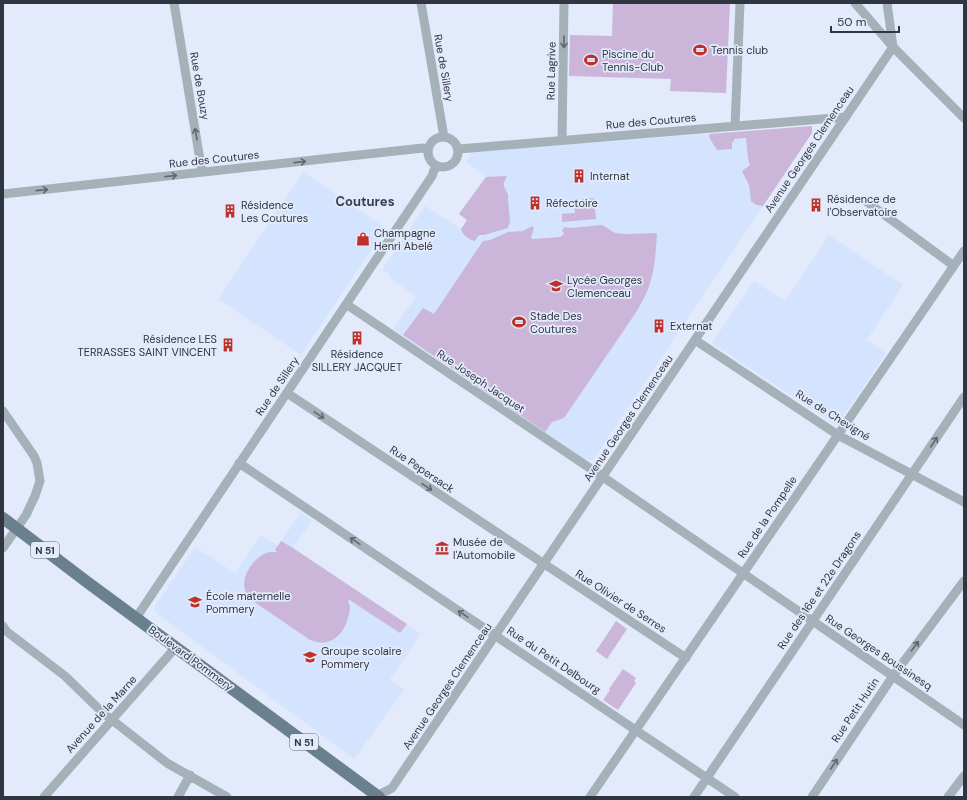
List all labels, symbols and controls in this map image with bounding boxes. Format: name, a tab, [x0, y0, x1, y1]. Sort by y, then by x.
scale bar	[831, 8, 899, 34]
text: 50 m	[837, 14, 866, 30]
street label: Rue de Sillery	[431, 33, 457, 103]
one-way arrow	[560, 35, 568, 48]
street label: Rue Lagrive	[543, 42, 559, 100]
sports icon: Tennis club	[692, 42, 708, 58]
place label: Tennis club	[711, 43, 768, 57]
place label: Piscine du Tennis-Club	[602, 47, 664, 74]
street label: Rue de Bouzy	[187, 51, 213, 121]
sports icon: Piscine du Tennis-Club	[583, 52, 599, 68]
street label: Avenue Georges Clemenceau	[761, 83, 857, 215]
street label: Rue des Coutures	[605, 110, 697, 132]
one-way arrow	[191, 128, 199, 141]
street label: Rue des Coutures	[168, 147, 260, 171]
one-way arrow	[293, 158, 306, 165]
building icon: Internat	[571, 168, 587, 184]
place label: Internat	[590, 169, 630, 183]
one-way arrow	[164, 172, 177, 180]
one-way arrow	[35, 186, 48, 194]
place label: Résidence de l'Observatoire	[827, 192, 897, 219]
district label: Coutures	[335, 193, 395, 210]
building icon: Réfectoire	[527, 195, 543, 211]
place label: Réfectoire	[546, 196, 598, 210]
building icon: Résidence de l'Observatoire	[808, 197, 824, 213]
place label: Résidence Les Coutures	[241, 198, 308, 225]
building icon: Résidence Les Coutures	[222, 203, 238, 219]
place label: Champagne Henri Abelé	[374, 226, 436, 253]
shop icon: Champagne Henri Abelé	[355, 231, 371, 247]
place label: Lycée Georges Clemenceau	[567, 273, 642, 300]
school or university icon: Lycée Georges Clemenceau	[548, 278, 564, 294]
place label: Stade Des Coutures	[530, 309, 582, 336]
sports icon: Stade Des Coutures	[511, 314, 527, 330]
building icon: Externat	[651, 318, 667, 334]
place label: Externat	[670, 319, 713, 333]
building icon: Résidence SILLERY JACQUET	[349, 330, 365, 346]
place label: Résidence LES TERRASSES SAINT VINCENT	[78, 332, 217, 359]
building icon: Résidence LES TERRASSES SAINT VINCENT	[220, 337, 236, 353]
street label: Rue Joseph Jacquet	[434, 346, 528, 416]
place label: Résidence SILLERY JACQUET	[312, 347, 402, 374]
street label: Avenue Georges Clemenceau	[580, 352, 676, 484]
street label: Rue de Sillery	[252, 354, 302, 418]
street label: Rue de Chevigné	[793, 386, 873, 444]
one-way arrow	[313, 411, 324, 419]
one-way arrow	[930, 437, 938, 448]
street label: Rue Pepersack	[387, 442, 457, 496]
street label: Rue de la Pompelle	[734, 473, 800, 561]
one-way arrow	[421, 483, 432, 491]
street label: Rue des 16e et 22e Dragons	[774, 528, 864, 652]
place label: Musée de l'Automobile	[453, 535, 515, 562]
one-way arrow	[349, 537, 361, 545]
museum icon: Musée de l'Automobile	[434, 540, 450, 556]
road number: N 51	[31, 542, 59, 558]
street label: Rue Olivier de Serres	[573, 566, 669, 636]
place label: École maternelle Pommery	[206, 589, 290, 616]
school or university icon: École maternelle Pommery	[187, 594, 203, 610]
one-way arrow	[458, 610, 469, 618]
street label: Rue Georges Boussinesq	[823, 611, 935, 693]
street label: Avenue Georges Clemenceau	[399, 620, 495, 752]
street label: Boulevard Pommery	[146, 622, 236, 694]
street label: Rue du Petit Delbourg	[504, 623, 604, 697]
one-way arrow	[911, 640, 920, 651]
place label: Groupe scolaire Pommery	[321, 644, 402, 671]
school or university icon: Groupe scolaire Pommery	[302, 649, 318, 665]
street label: Avenue de la Marne	[62, 672, 140, 756]
street label: Rue Petit Hutin	[828, 675, 882, 745]
road number: N 51	[290, 734, 318, 750]
one-way arrow	[830, 759, 838, 770]

